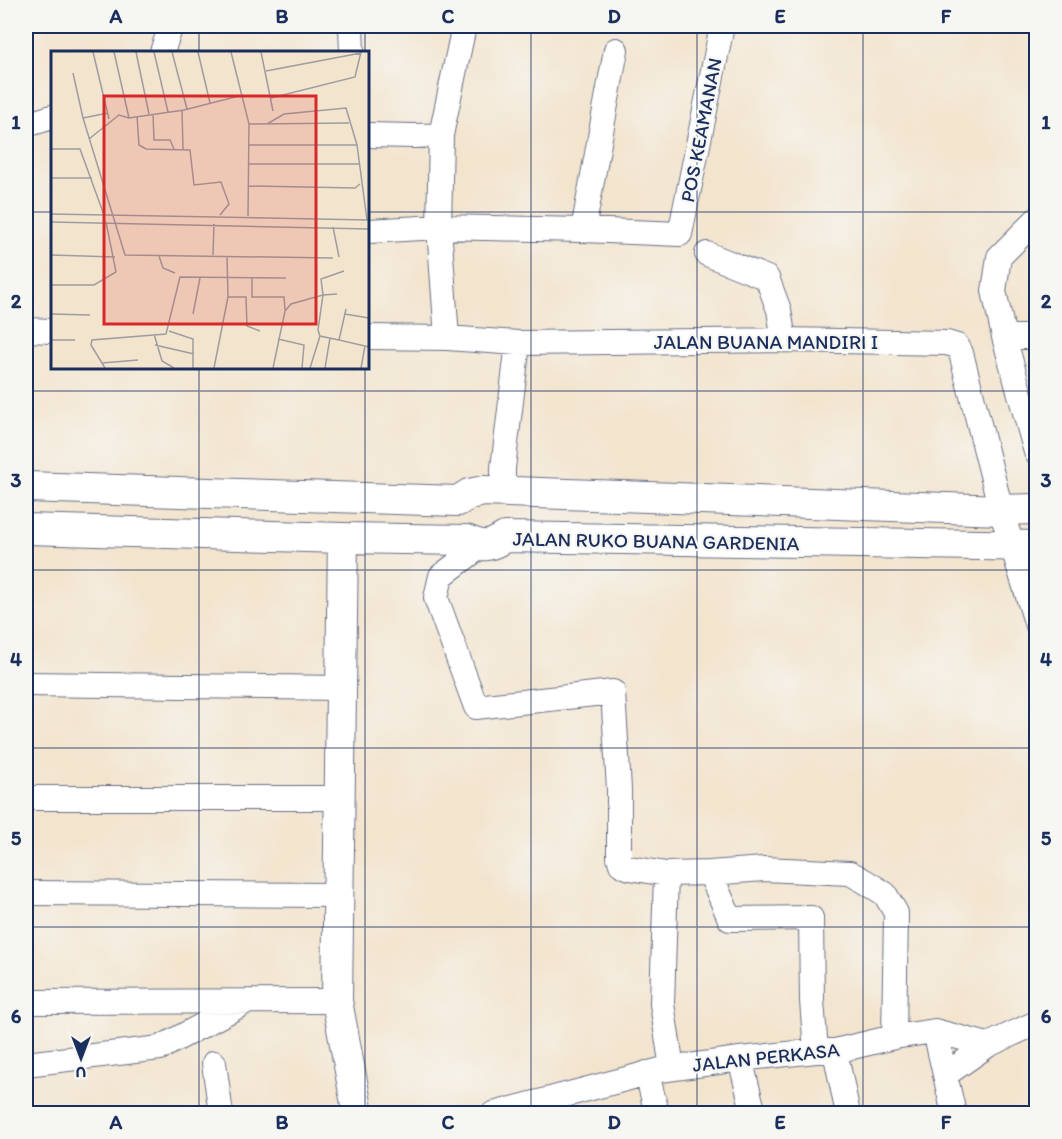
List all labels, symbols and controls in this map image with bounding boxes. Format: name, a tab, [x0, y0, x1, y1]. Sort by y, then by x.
text: A	[109, 4, 123, 28]
text: B	[276, 4, 289, 28]
text: C	[442, 4, 455, 28]
text: D	[607, 4, 621, 28]
text: E	[774, 4, 786, 28]
text: F	[941, 4, 952, 28]
inset map	[51, 51, 369, 369]
street label: POS KEAMANAN	[675, 56, 727, 204]
text: 1	[11, 110, 21, 134]
text: 1	[1041, 110, 1051, 134]
text: 2	[11, 289, 22, 313]
text: 2	[1041, 289, 1052, 313]
street label: JALAN BUANA MANDIRI I	[654, 330, 878, 354]
text: 3	[11, 468, 22, 492]
text: 3	[1041, 468, 1052, 492]
street label: JALAN RUKO BUANA GARDENIA	[512, 526, 800, 556]
text: 4	[10, 647, 22, 671]
text: 4	[1040, 647, 1052, 671]
text: 5	[11, 826, 22, 850]
text: 5	[1041, 826, 1052, 850]
text: 6	[11, 1004, 22, 1028]
text: 6	[1041, 1004, 1052, 1028]
north arrow	[51, 1028, 111, 1088]
street label: JALAN PERKASA	[691, 1037, 841, 1077]
text: U	[76, 1063, 86, 1082]
text: A	[109, 1110, 123, 1134]
text: B	[276, 1110, 289, 1134]
text: C	[442, 1110, 455, 1134]
text: D	[607, 1110, 621, 1134]
text: E	[774, 1110, 786, 1134]
text: F	[941, 1110, 952, 1134]

